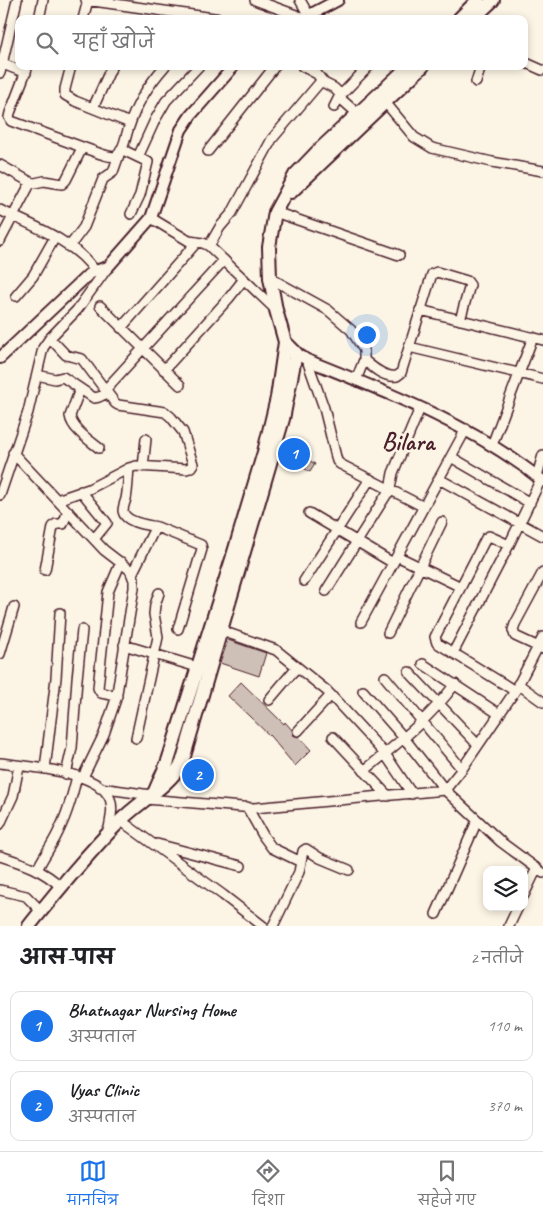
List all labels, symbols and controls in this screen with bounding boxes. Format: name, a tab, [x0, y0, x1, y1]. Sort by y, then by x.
search box	[15, 15, 528, 70]
icon: search	[33, 29, 61, 57]
text: यहाँ खोजें	[73, 30, 154, 54]
your location	[354, 322, 380, 348]
district label: Bilara	[382, 426, 437, 458]
pin: 1	[278, 435, 310, 473]
pin: 2	[182, 756, 214, 794]
map controls	[483, 866, 528, 911]
button: layers	[483, 866, 528, 911]
text: आस-पास	[20, 944, 114, 970]
text: 2 नतीजे	[470, 948, 523, 968]
text: Bhatnagar Nursing Home	[68, 998, 236, 1022]
text: 1	[33, 1016, 41, 1036]
text: 110 m	[488, 1016, 522, 1036]
text: अस्पताल	[68, 1027, 136, 1047]
text: Vyas Clinic	[68, 1078, 139, 1102]
text: 2	[33, 1096, 41, 1116]
text: 370 m	[488, 1096, 522, 1116]
text: अस्पताल	[68, 1107, 136, 1127]
tab: मानचित्र	[67, 1157, 118, 1216]
tab: दिशा	[252, 1157, 284, 1216]
tab: सहेजे गए	[418, 1157, 476, 1216]

